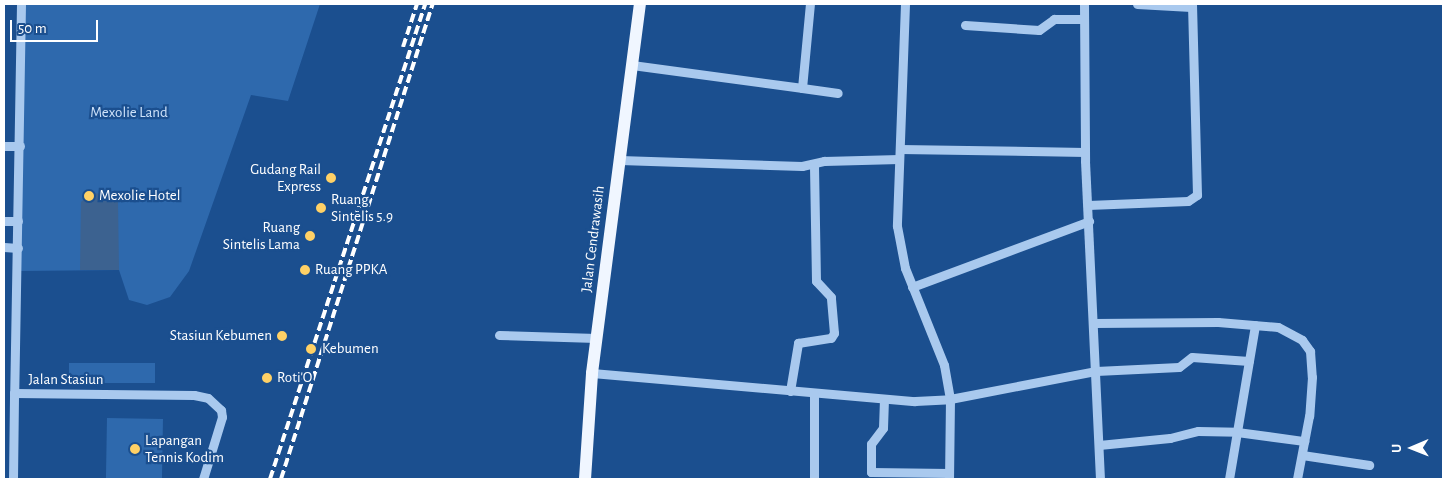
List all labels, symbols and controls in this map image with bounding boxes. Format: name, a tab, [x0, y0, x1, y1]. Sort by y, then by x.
scale bar	[12, 10, 100, 42]
text: 50 m	[18, 21, 47, 36]
park label: Mexolie Land	[90, 104, 168, 122]
place label: Gudang Rail Express	[250, 160, 321, 195]
marker: Gudang Rail Express	[325, 172, 337, 184]
street label: Jalan Cendrawasih	[578, 185, 608, 293]
place label: Mexolie Hotel	[99, 187, 180, 205]
marker: Mexolie Hotel	[83, 190, 95, 202]
place label: Ruang Sintelis 5.9	[331, 190, 393, 225]
marker: Ruang Sintelis 5.9	[315, 202, 327, 214]
place label: Ruang Sintelis Lama	[223, 218, 300, 253]
marker: Ruang Sintelis Lama	[304, 230, 316, 242]
place label: Ruang PPKA	[315, 261, 387, 279]
marker: Ruang PPKA	[299, 264, 311, 276]
place label: Stasiun Kebumen	[170, 327, 272, 345]
marker: Stasiun Kebumen	[276, 330, 288, 342]
place label: Kebumen	[322, 340, 379, 358]
marker: Kebumen	[304, 342, 318, 356]
place label: Roti'O	[277, 369, 312, 387]
street label: Jalan Stasiun	[28, 371, 104, 389]
marker: Roti'O	[261, 372, 273, 384]
north arrow	[1387, 423, 1437, 473]
place label: Lapangan Tennis Kodim	[145, 431, 224, 466]
marker: Lapangan Tennis Kodim	[129, 443, 141, 455]
text: U	[1390, 444, 1404, 453]

